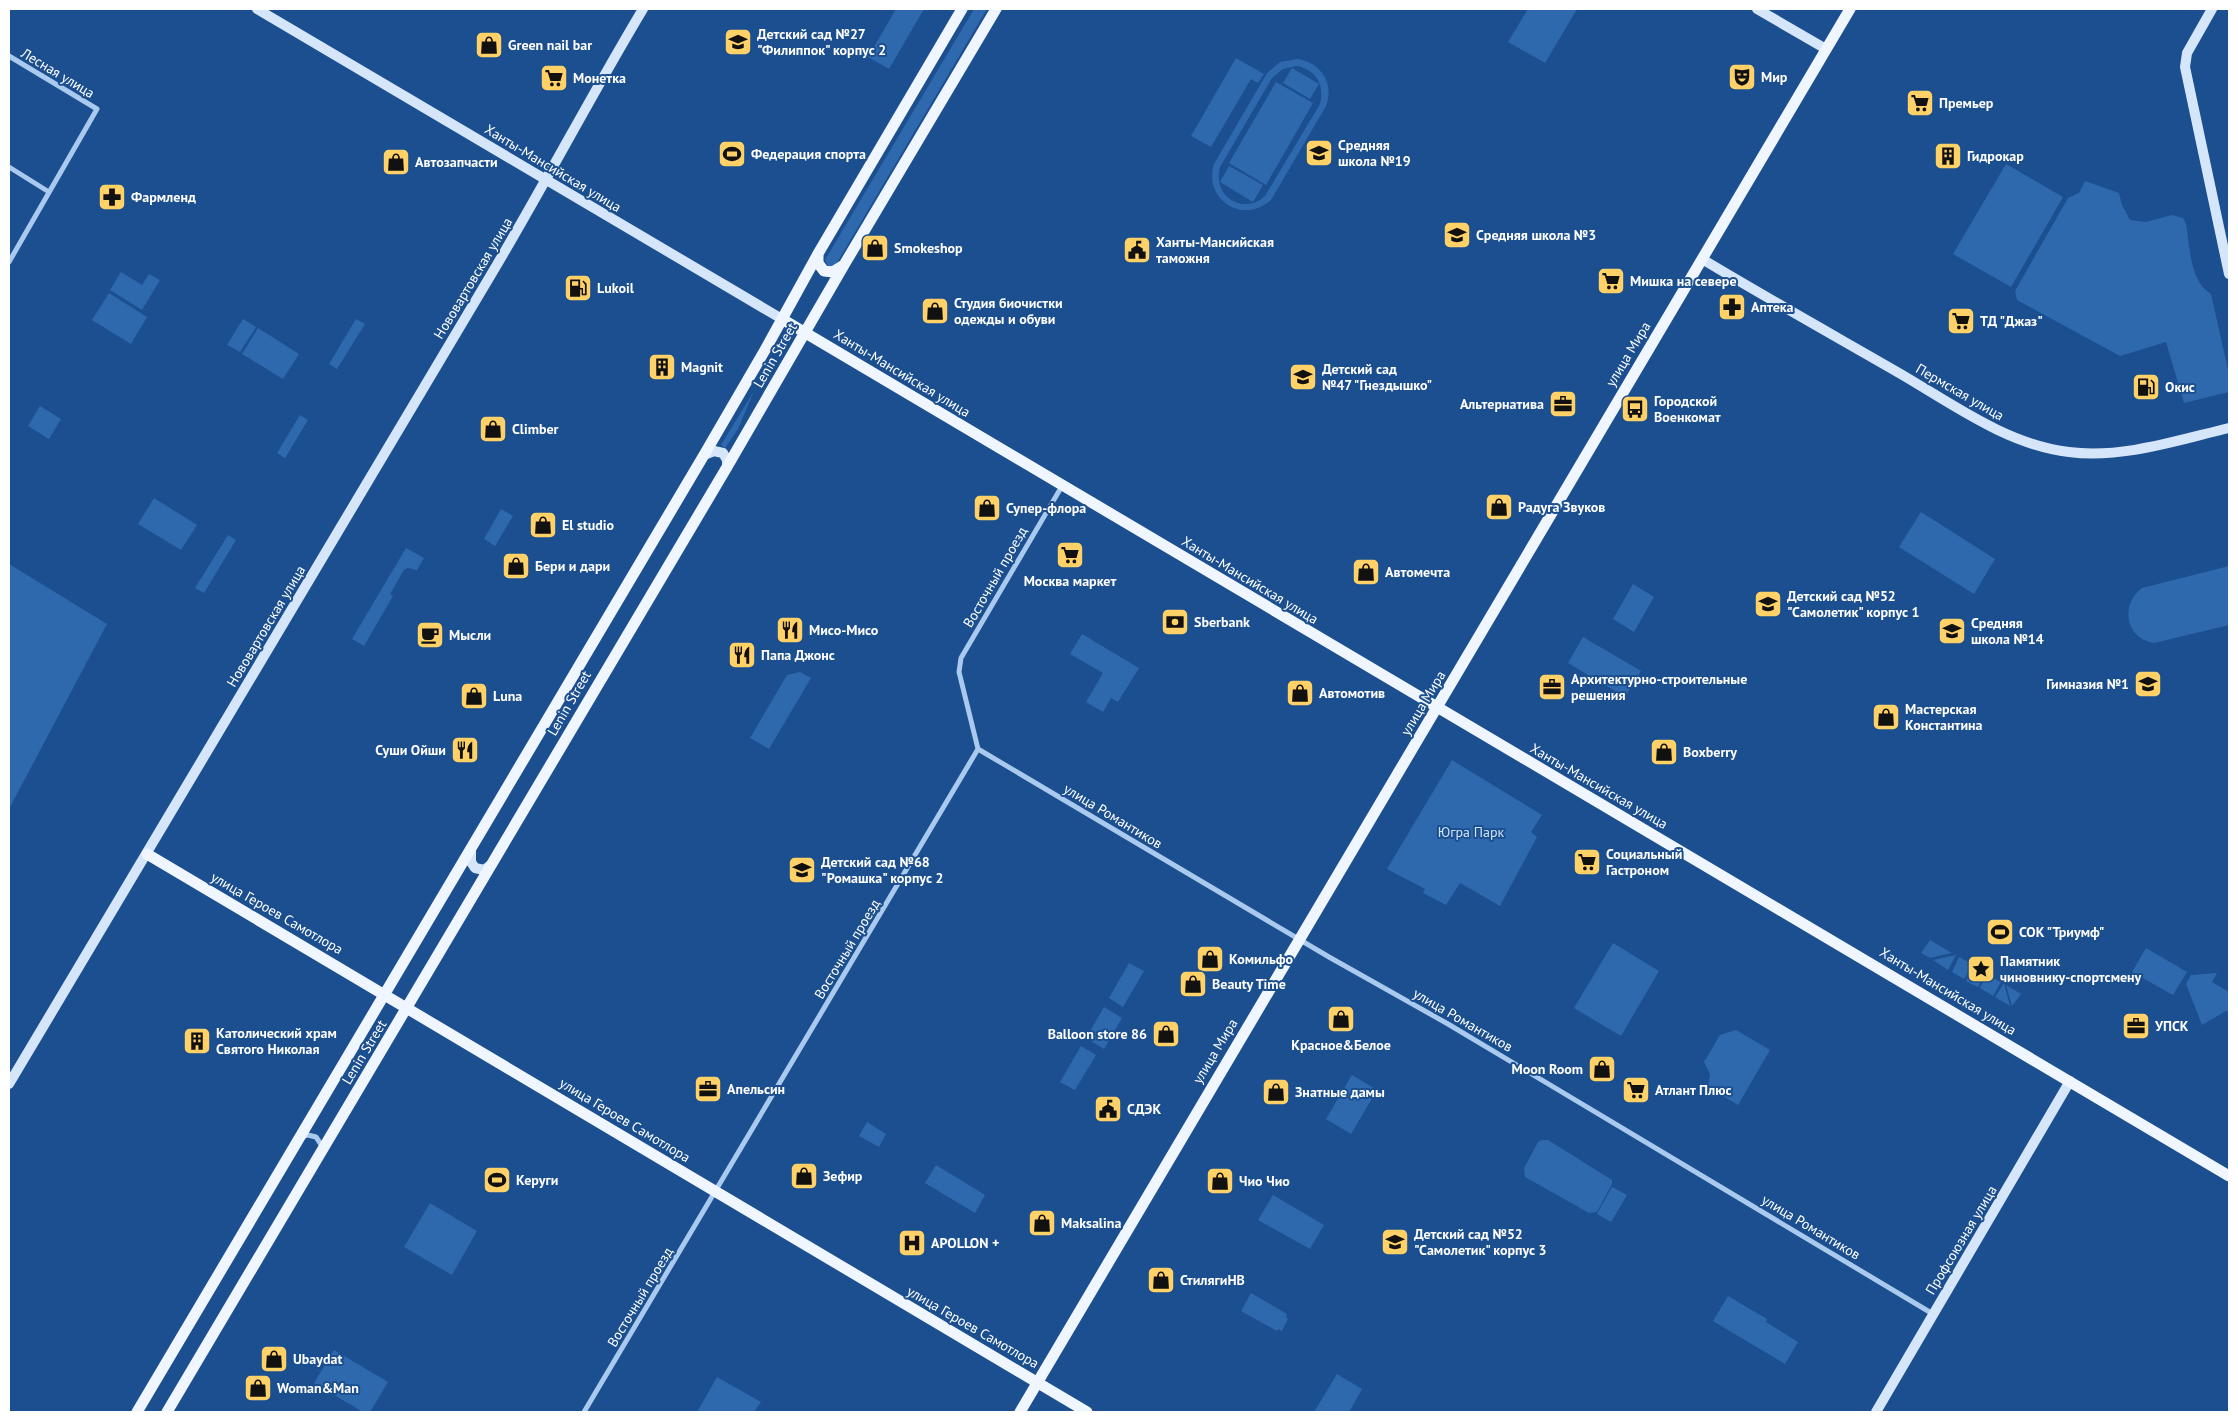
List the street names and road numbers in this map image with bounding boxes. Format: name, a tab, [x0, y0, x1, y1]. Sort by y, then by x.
street label: Лесная улица	[17, 44, 98, 102]
street label: Ханты-Мансийская улица	[481, 120, 625, 216]
street label: Нововартовская улица	[430, 214, 516, 342]
street label: улица Мира	[1602, 318, 1654, 390]
street label: Lenin Street	[749, 319, 801, 391]
street label: Ханты-Мансийская улица	[830, 325, 974, 421]
street label: Пермская улица	[1913, 359, 2007, 425]
street label: Восточный проезд	[959, 523, 1031, 630]
street label: Ханты-Мансийская улица	[1178, 532, 1322, 628]
street label: Нововартовская улица	[223, 562, 309, 690]
street label: Lenin Street	[543, 667, 595, 739]
street label: улица Мира	[1397, 667, 1449, 739]
street label: Ханты-Мансийская улица	[1527, 739, 1671, 833]
street label: улица Романтиков	[1060, 779, 1166, 853]
street label: улица Героев Самотлора	[208, 868, 346, 958]
street label: Восточный проезд	[810, 896, 884, 1002]
street label: Ханты-Мансийская улица	[1876, 943, 2020, 1039]
street label: улица Романтиков	[1410, 984, 1516, 1056]
street label: улица Мира	[1189, 1015, 1241, 1087]
street label: Lenin Street	[338, 1016, 390, 1088]
street label: улица Героев Самотлора	[556, 1074, 694, 1166]
street label: Профсоюзная улица	[1921, 1182, 2001, 1298]
street label: улица Романтиков	[1758, 1190, 1864, 1264]
street label: Восточный проезд	[603, 1244, 677, 1350]
street label: улица Героев Самотлора	[904, 1282, 1042, 1372]

